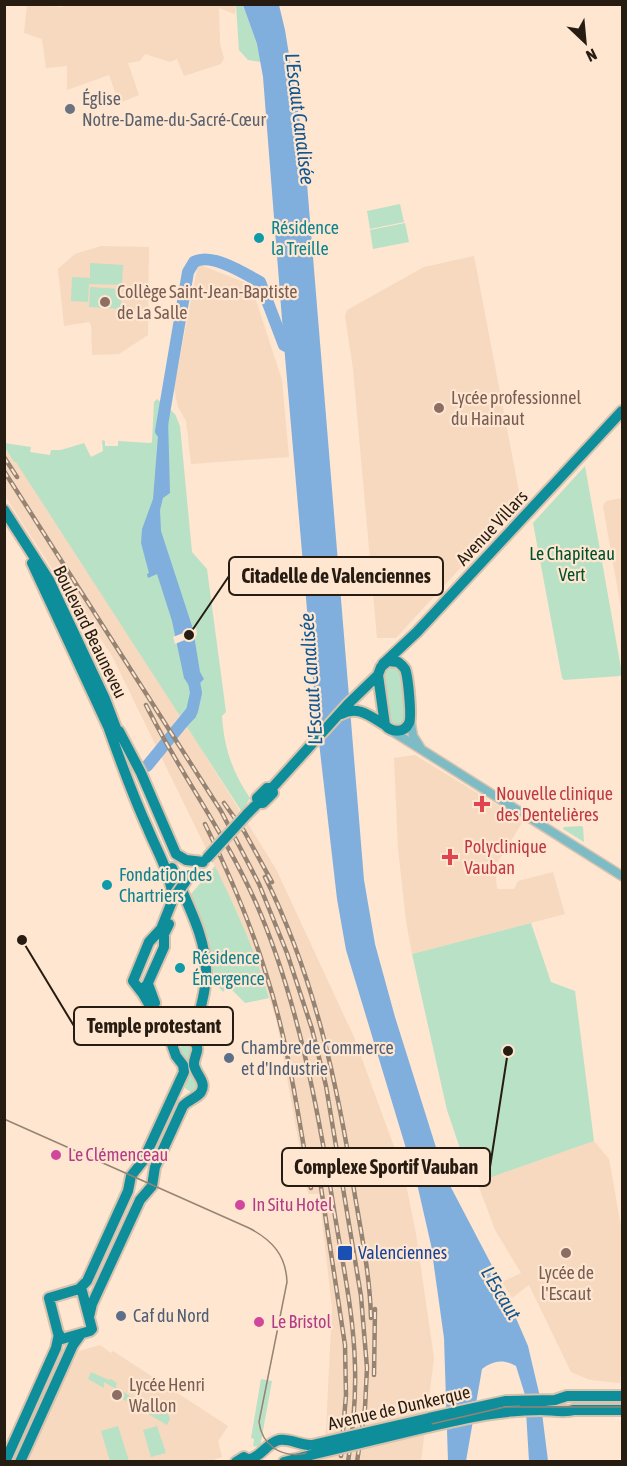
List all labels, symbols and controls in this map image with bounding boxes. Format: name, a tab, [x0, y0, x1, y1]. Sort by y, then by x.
north arrow	[555, 12, 615, 72]
text: N	[583, 45, 600, 66]
water label: L'Escaut Canalisée	[281, 52, 320, 186]
place label: Église Notre-Dame-du-Sacré-Cœur	[82, 88, 266, 130]
marker: Église Notre-Dame-du-Sacré-Cœur	[63, 102, 77, 116]
place label: Résidence la Treille	[271, 217, 339, 259]
marker: Résidence la Treille	[252, 231, 266, 245]
place label: Collège Saint-Jean-Baptiste de La Salle	[117, 281, 297, 323]
marker: Collège Saint-Jean-Baptiste de La Salle	[98, 295, 112, 309]
place label: Lycée professionnel du Hainaut	[451, 387, 581, 429]
marker: Lycée professionnel du Hainaut	[432, 401, 446, 415]
street label: Avenue Villars	[452, 486, 532, 569]
park label: Le Chapiteau Vert	[529, 543, 615, 585]
callout: Citadelle de Valenciennes	[229, 557, 443, 595]
street label: Boulevard Beauneveu	[49, 562, 132, 701]
text: Citadelle de Valenciennes	[241, 564, 431, 587]
water label: L'Escaut Canalisée	[294, 612, 327, 746]
place label: Nouvelle clinique des Dentelières	[496, 783, 613, 825]
marker: Nouvelle clinique des Dentelières	[473, 795, 491, 813]
place label: Polyclinique Vauban	[464, 836, 547, 878]
marker: Polyclinique Vauban	[441, 848, 459, 866]
place label: Fondation des Chartriers	[119, 864, 212, 906]
marker: Fondation des Chartriers	[100, 878, 114, 892]
place label: Résidence Émergence	[192, 947, 265, 989]
marker: Résidence Émergence	[173, 961, 187, 975]
callout: Temple protestant	[74, 1007, 233, 1045]
text: Temple protestant	[87, 1014, 221, 1037]
place label: Chambre de Commerce et d'Industrie	[241, 1037, 394, 1079]
marker: Chambre de Commerce et d'Industrie	[222, 1051, 236, 1065]
place label: Le Clémenceau	[68, 1144, 168, 1165]
marker: Le Clémenceau	[49, 1148, 63, 1162]
callout: Complexe Sportif Vauban	[282, 1148, 490, 1186]
text: Complexe Sportif Vauban	[294, 1155, 478, 1178]
place label: In Situ Hotel	[252, 1194, 333, 1215]
marker: In Situ Hotel	[233, 1198, 247, 1212]
place label: Valenciennes	[358, 1242, 447, 1263]
marker: Valenciennes	[336, 1244, 354, 1262]
marker: Lycée de l'Escaut	[559, 1246, 573, 1260]
water label: L'Escaut	[477, 1262, 526, 1324]
place label: Lycée de l'Escaut	[538, 1262, 594, 1304]
place label: Caf du Nord	[133, 1305, 210, 1326]
marker: Caf du Nord	[114, 1309, 128, 1323]
place label: Le Bristol	[271, 1311, 331, 1332]
marker: Le Bristol	[252, 1315, 266, 1329]
place label: Lycée Henri Wallon	[129, 1374, 205, 1416]
street label: Avenue de Dunkerque	[326, 1381, 472, 1434]
marker: Lycée Henri Wallon	[110, 1388, 124, 1402]

